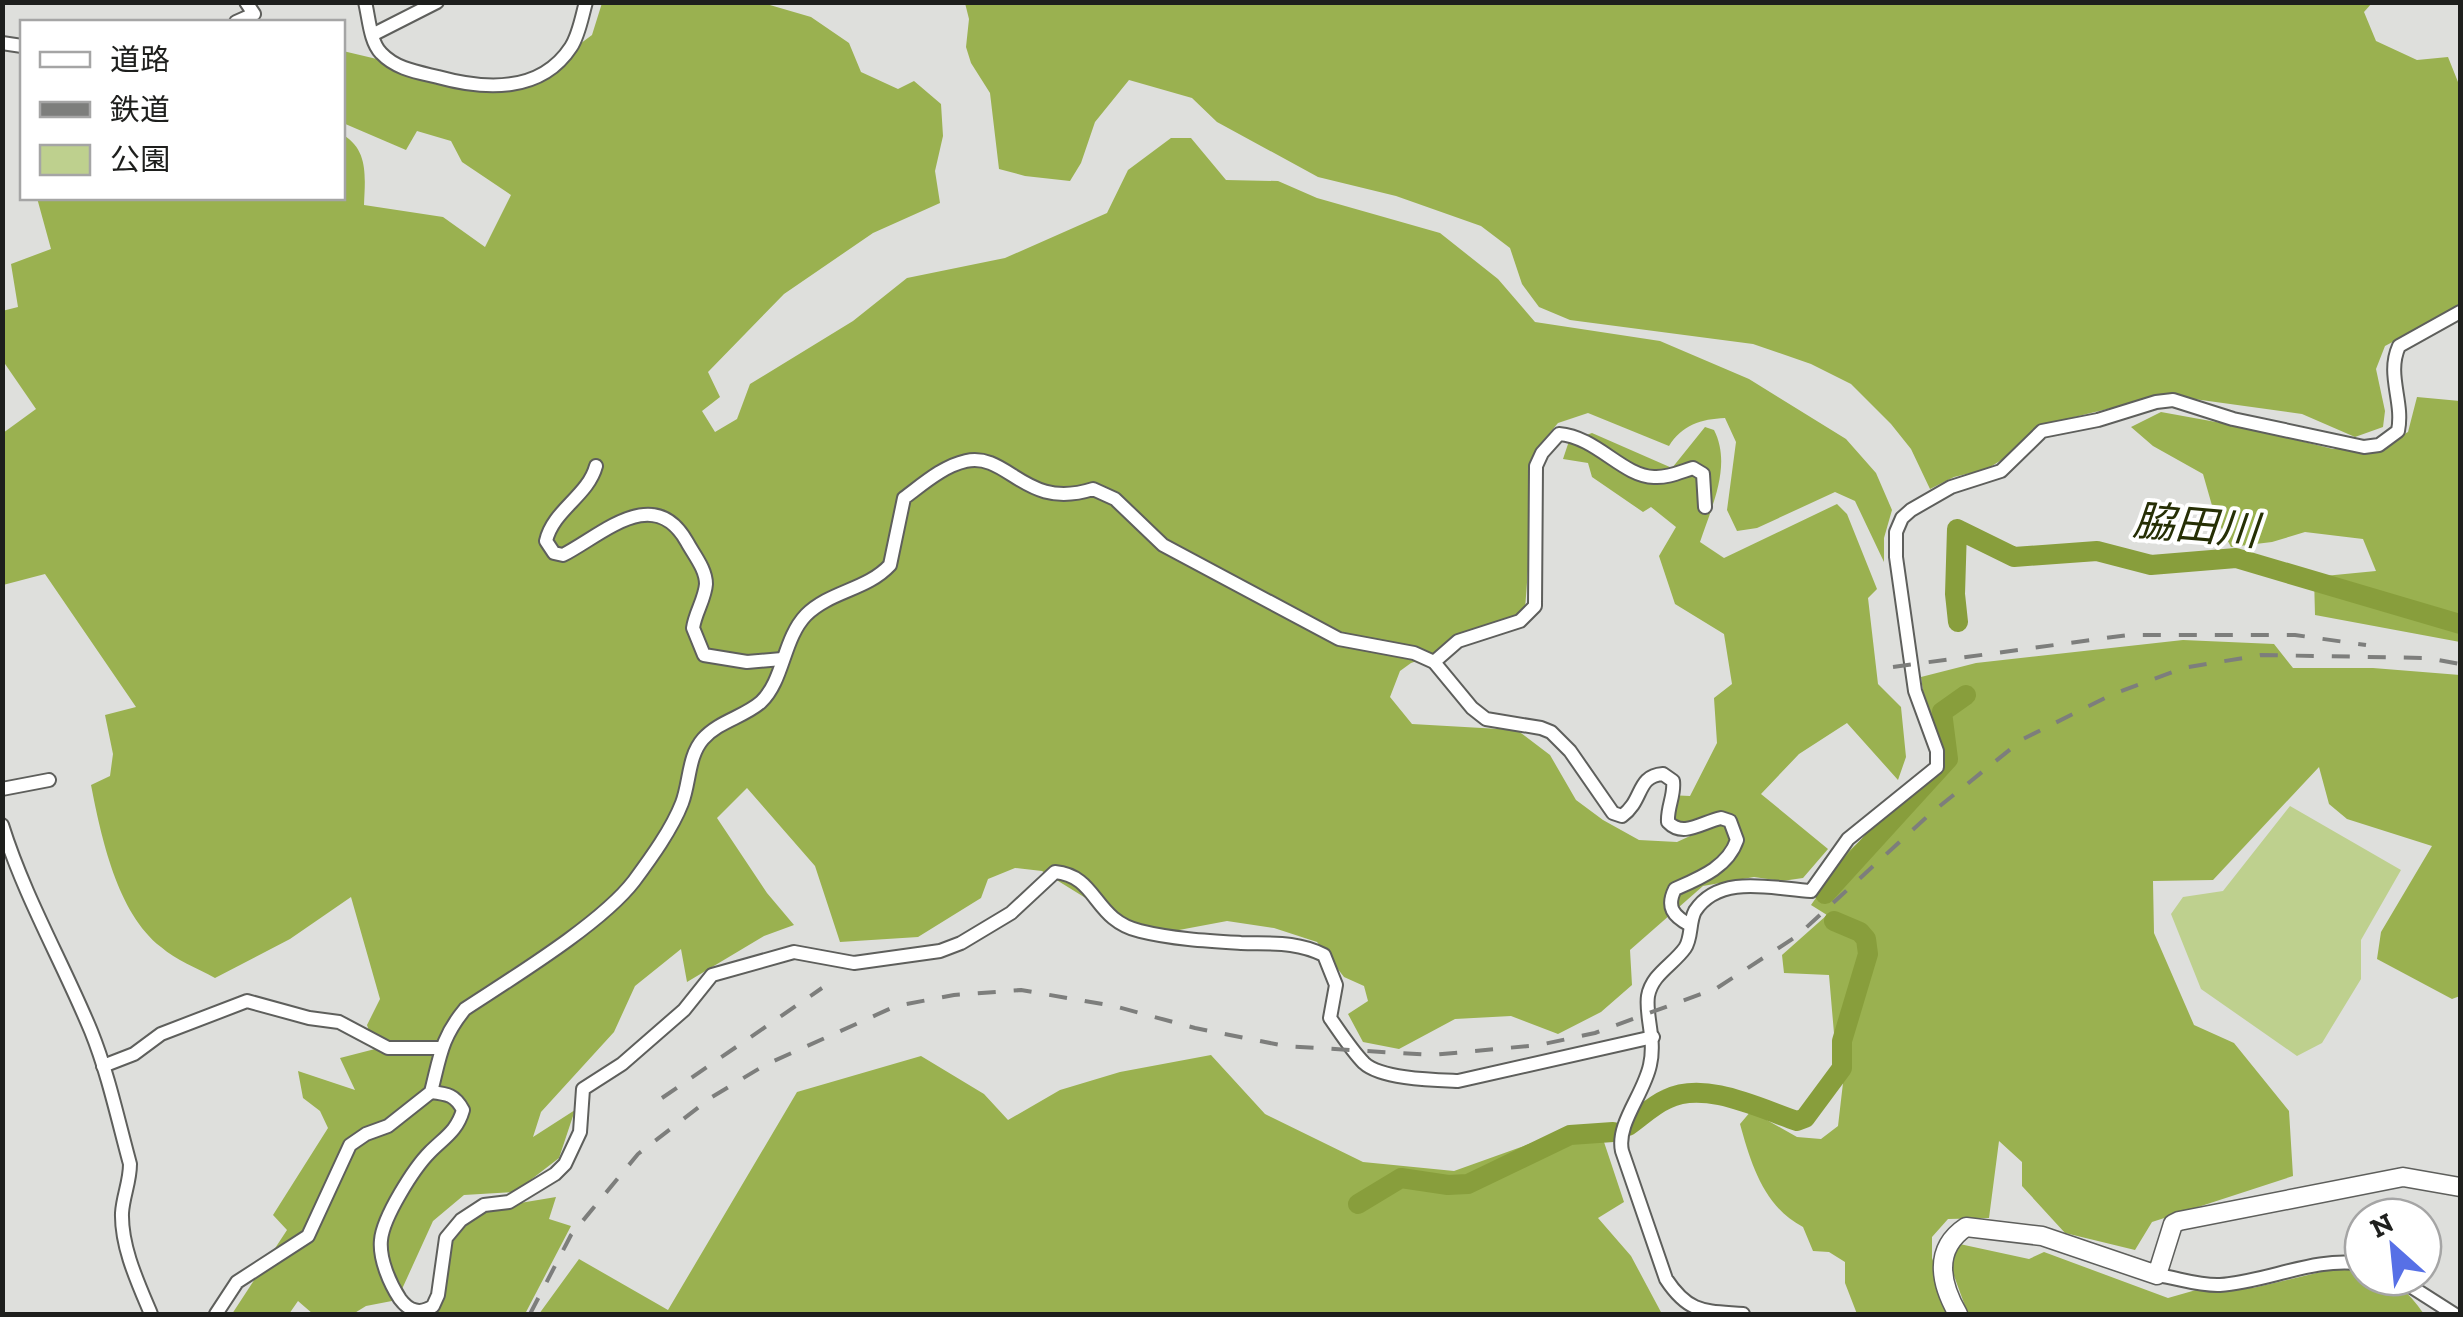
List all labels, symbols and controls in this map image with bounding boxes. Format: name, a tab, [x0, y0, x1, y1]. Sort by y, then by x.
legend	[20, 20, 345, 200]
text: 道路	[110, 42, 170, 78]
text: 鉄道	[110, 92, 170, 128]
text: 公園	[110, 142, 170, 178]
water label: 脇田川	[2131, 495, 2265, 557]
north arrow	[2343, 1197, 2443, 1297]
text: N	[2365, 1206, 2399, 1245]

